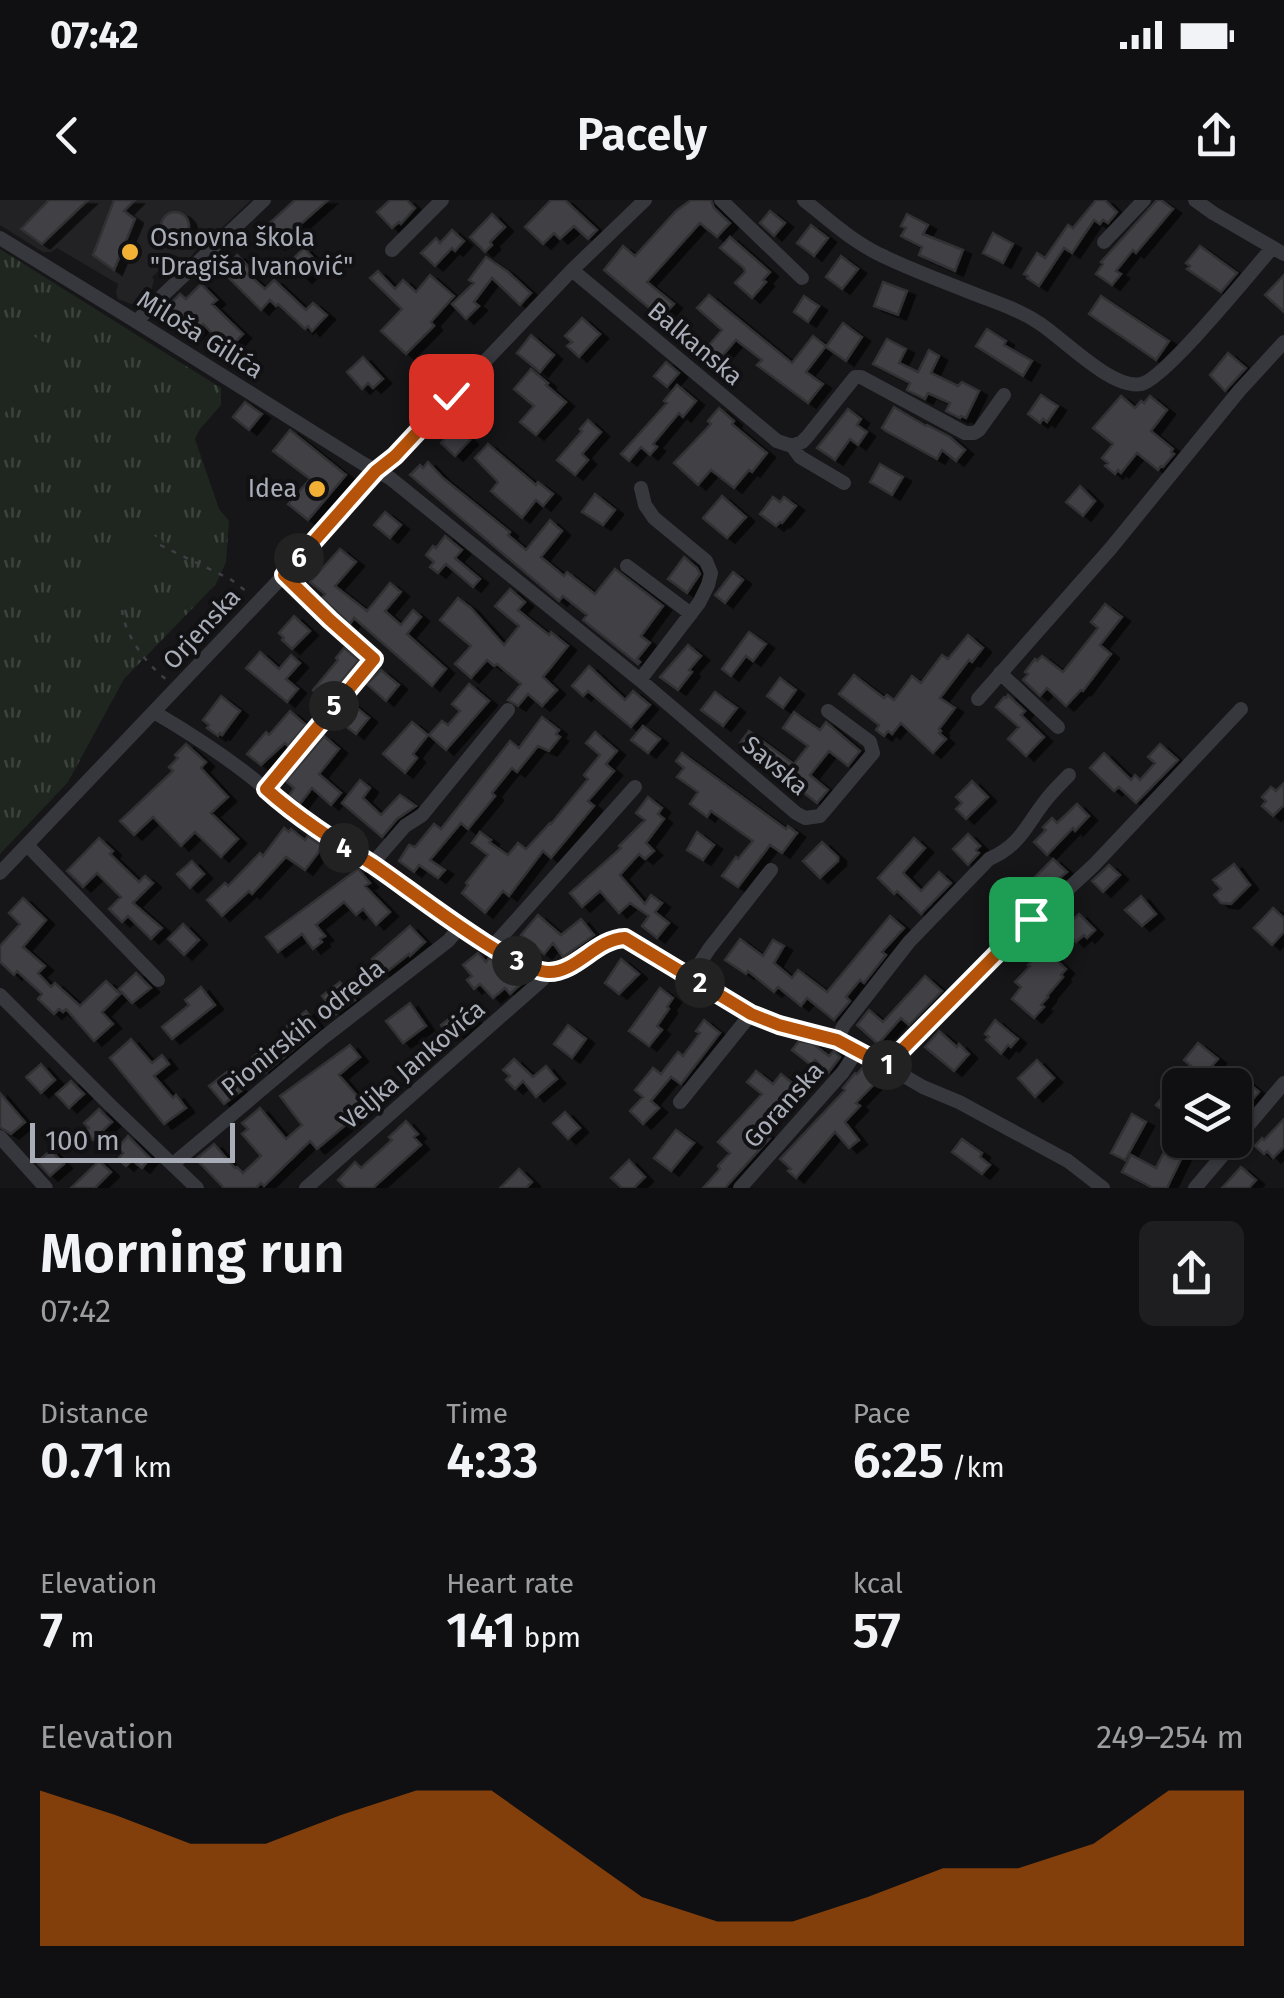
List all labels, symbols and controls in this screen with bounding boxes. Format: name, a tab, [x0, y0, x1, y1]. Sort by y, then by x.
text: 07:42	[50, 12, 139, 58]
icon: back	[40, 108, 95, 163]
text: Pacely	[577, 108, 707, 162]
icon: share	[1189, 108, 1244, 163]
place label: Osnovna škola "Dragiša Ivanović"	[150, 223, 353, 282]
marker: Osnovna škola "Dragiša Ivanović"	[119, 241, 141, 263]
street label: Miloša Gilića	[132, 285, 268, 385]
street label: Balkanska	[642, 296, 748, 392]
pin	[409, 354, 494, 439]
icon: check	[424, 369, 479, 424]
place label: Idea	[248, 474, 297, 504]
marker: Idea	[306, 478, 328, 500]
pin: 6	[274, 533, 324, 583]
text: 6	[291, 541, 307, 574]
street label: Orjenska	[157, 582, 247, 676]
pin: 5	[309, 681, 359, 731]
text: 5	[326, 689, 342, 722]
street label: Savska	[736, 730, 814, 802]
pin: 4	[319, 823, 369, 873]
text: 4	[336, 831, 352, 864]
pin	[989, 877, 1074, 962]
icon: arrive	[1004, 892, 1059, 947]
pin: 3	[492, 936, 542, 986]
text: 3	[510, 944, 524, 977]
street label: Pionirskih odreda	[216, 953, 390, 1103]
pin: 2	[675, 958, 725, 1008]
text: 2	[693, 966, 707, 999]
street label: Veljka Jankovića	[335, 994, 491, 1136]
pin: 1	[862, 1040, 912, 1090]
text: 1	[881, 1048, 894, 1081]
street label: Goranska	[738, 1056, 830, 1154]
map controls	[1162, 1068, 1252, 1158]
button: layers	[1162, 1068, 1252, 1158]
scale bar	[30, 1118, 235, 1163]
text: 100 m	[45, 1124, 120, 1157]
text: Morning run	[40, 1221, 345, 1287]
button: share	[1139, 1221, 1244, 1326]
text: 07:42	[40, 1292, 111, 1330]
text: Distance	[40, 1397, 149, 1430]
text: Time	[446, 1397, 508, 1430]
text: Pace	[853, 1397, 911, 1430]
text: 0.71	[40, 1430, 126, 1490]
text: 4:33	[446, 1430, 538, 1490]
text: 6:25	[853, 1430, 944, 1490]
text: km	[126, 1451, 172, 1484]
text: /km	[944, 1451, 1005, 1484]
text: Elevation	[40, 1567, 157, 1600]
text: Heart rate	[446, 1567, 574, 1600]
text: kcal	[853, 1567, 903, 1600]
text: 7	[40, 1600, 63, 1660]
text: 141	[446, 1600, 516, 1660]
text: 57	[853, 1600, 901, 1660]
text: m	[63, 1621, 95, 1654]
text: bpm	[516, 1621, 581, 1654]
text: Elevation	[40, 1718, 174, 1756]
text: 249–254 m	[1096, 1718, 1244, 1756]

